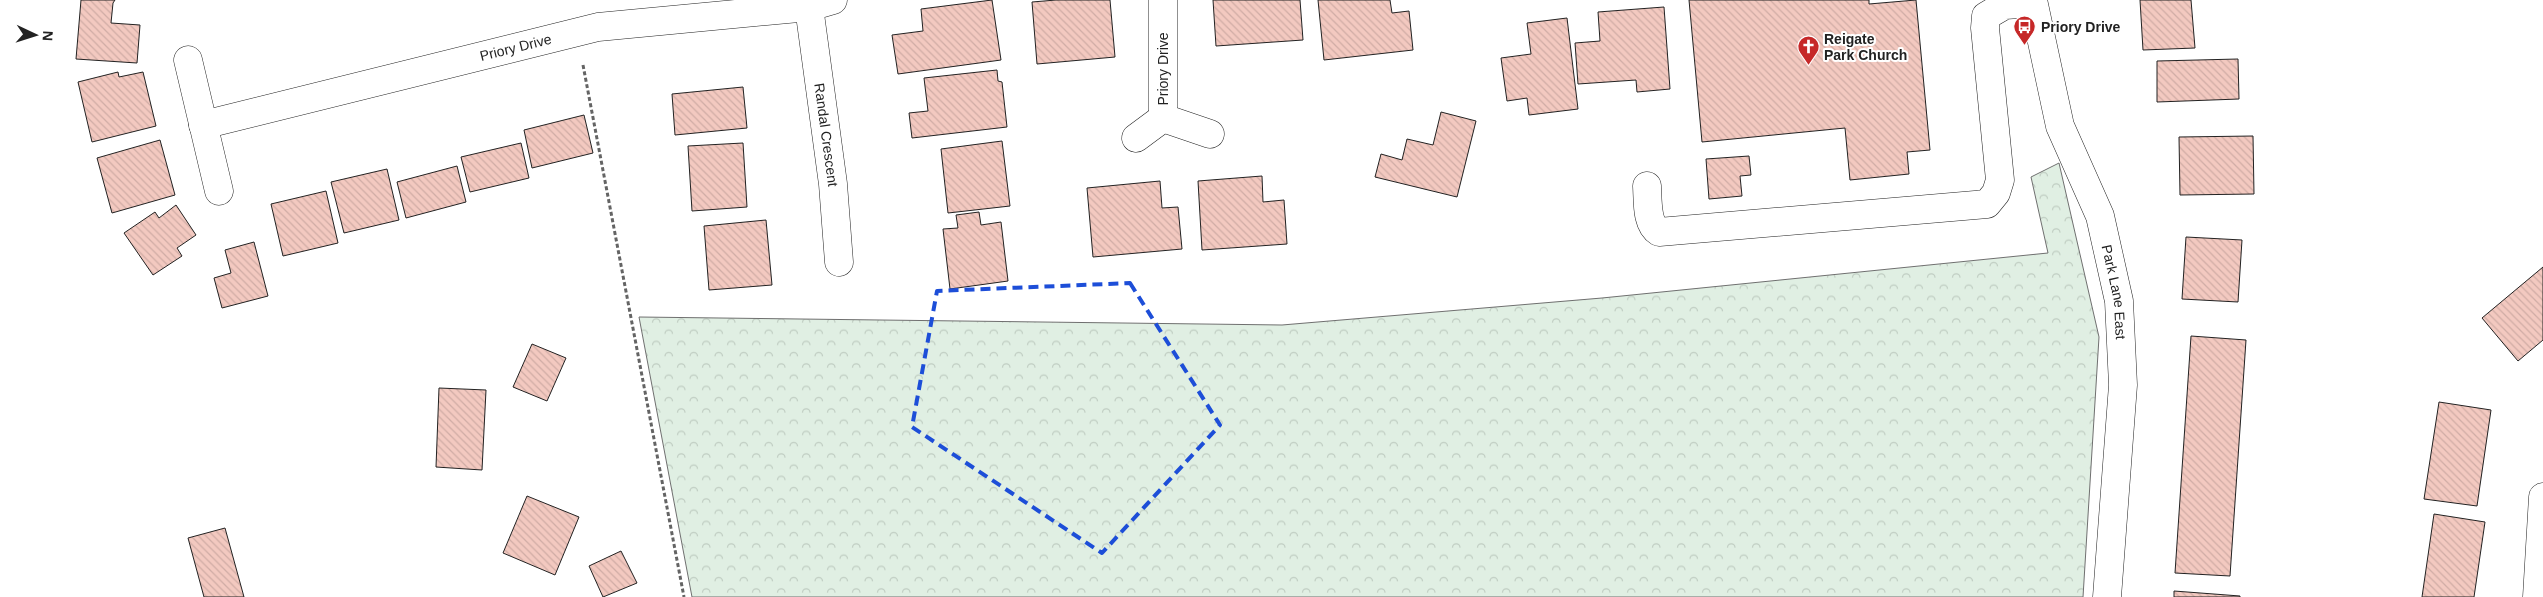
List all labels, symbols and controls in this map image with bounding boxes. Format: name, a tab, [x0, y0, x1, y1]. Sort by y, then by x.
north arrow	[10, 10, 60, 60]
bus stop icon: Priory Drive	[2013, 15, 2037, 46]
place label: Priory Drive	[2041, 19, 2121, 35]
text: N	[40, 30, 56, 42]
street label: Priory Drive	[478, 31, 553, 64]
place label: Reigate Park Church	[1824, 31, 1907, 63]
street label: Priory Drive	[1155, 32, 1171, 106]
church icon: Reigate Park Church	[1796, 35, 1820, 66]
street label: Randal Crescent	[811, 82, 841, 187]
street label: Park Lane East	[2099, 243, 2129, 340]

